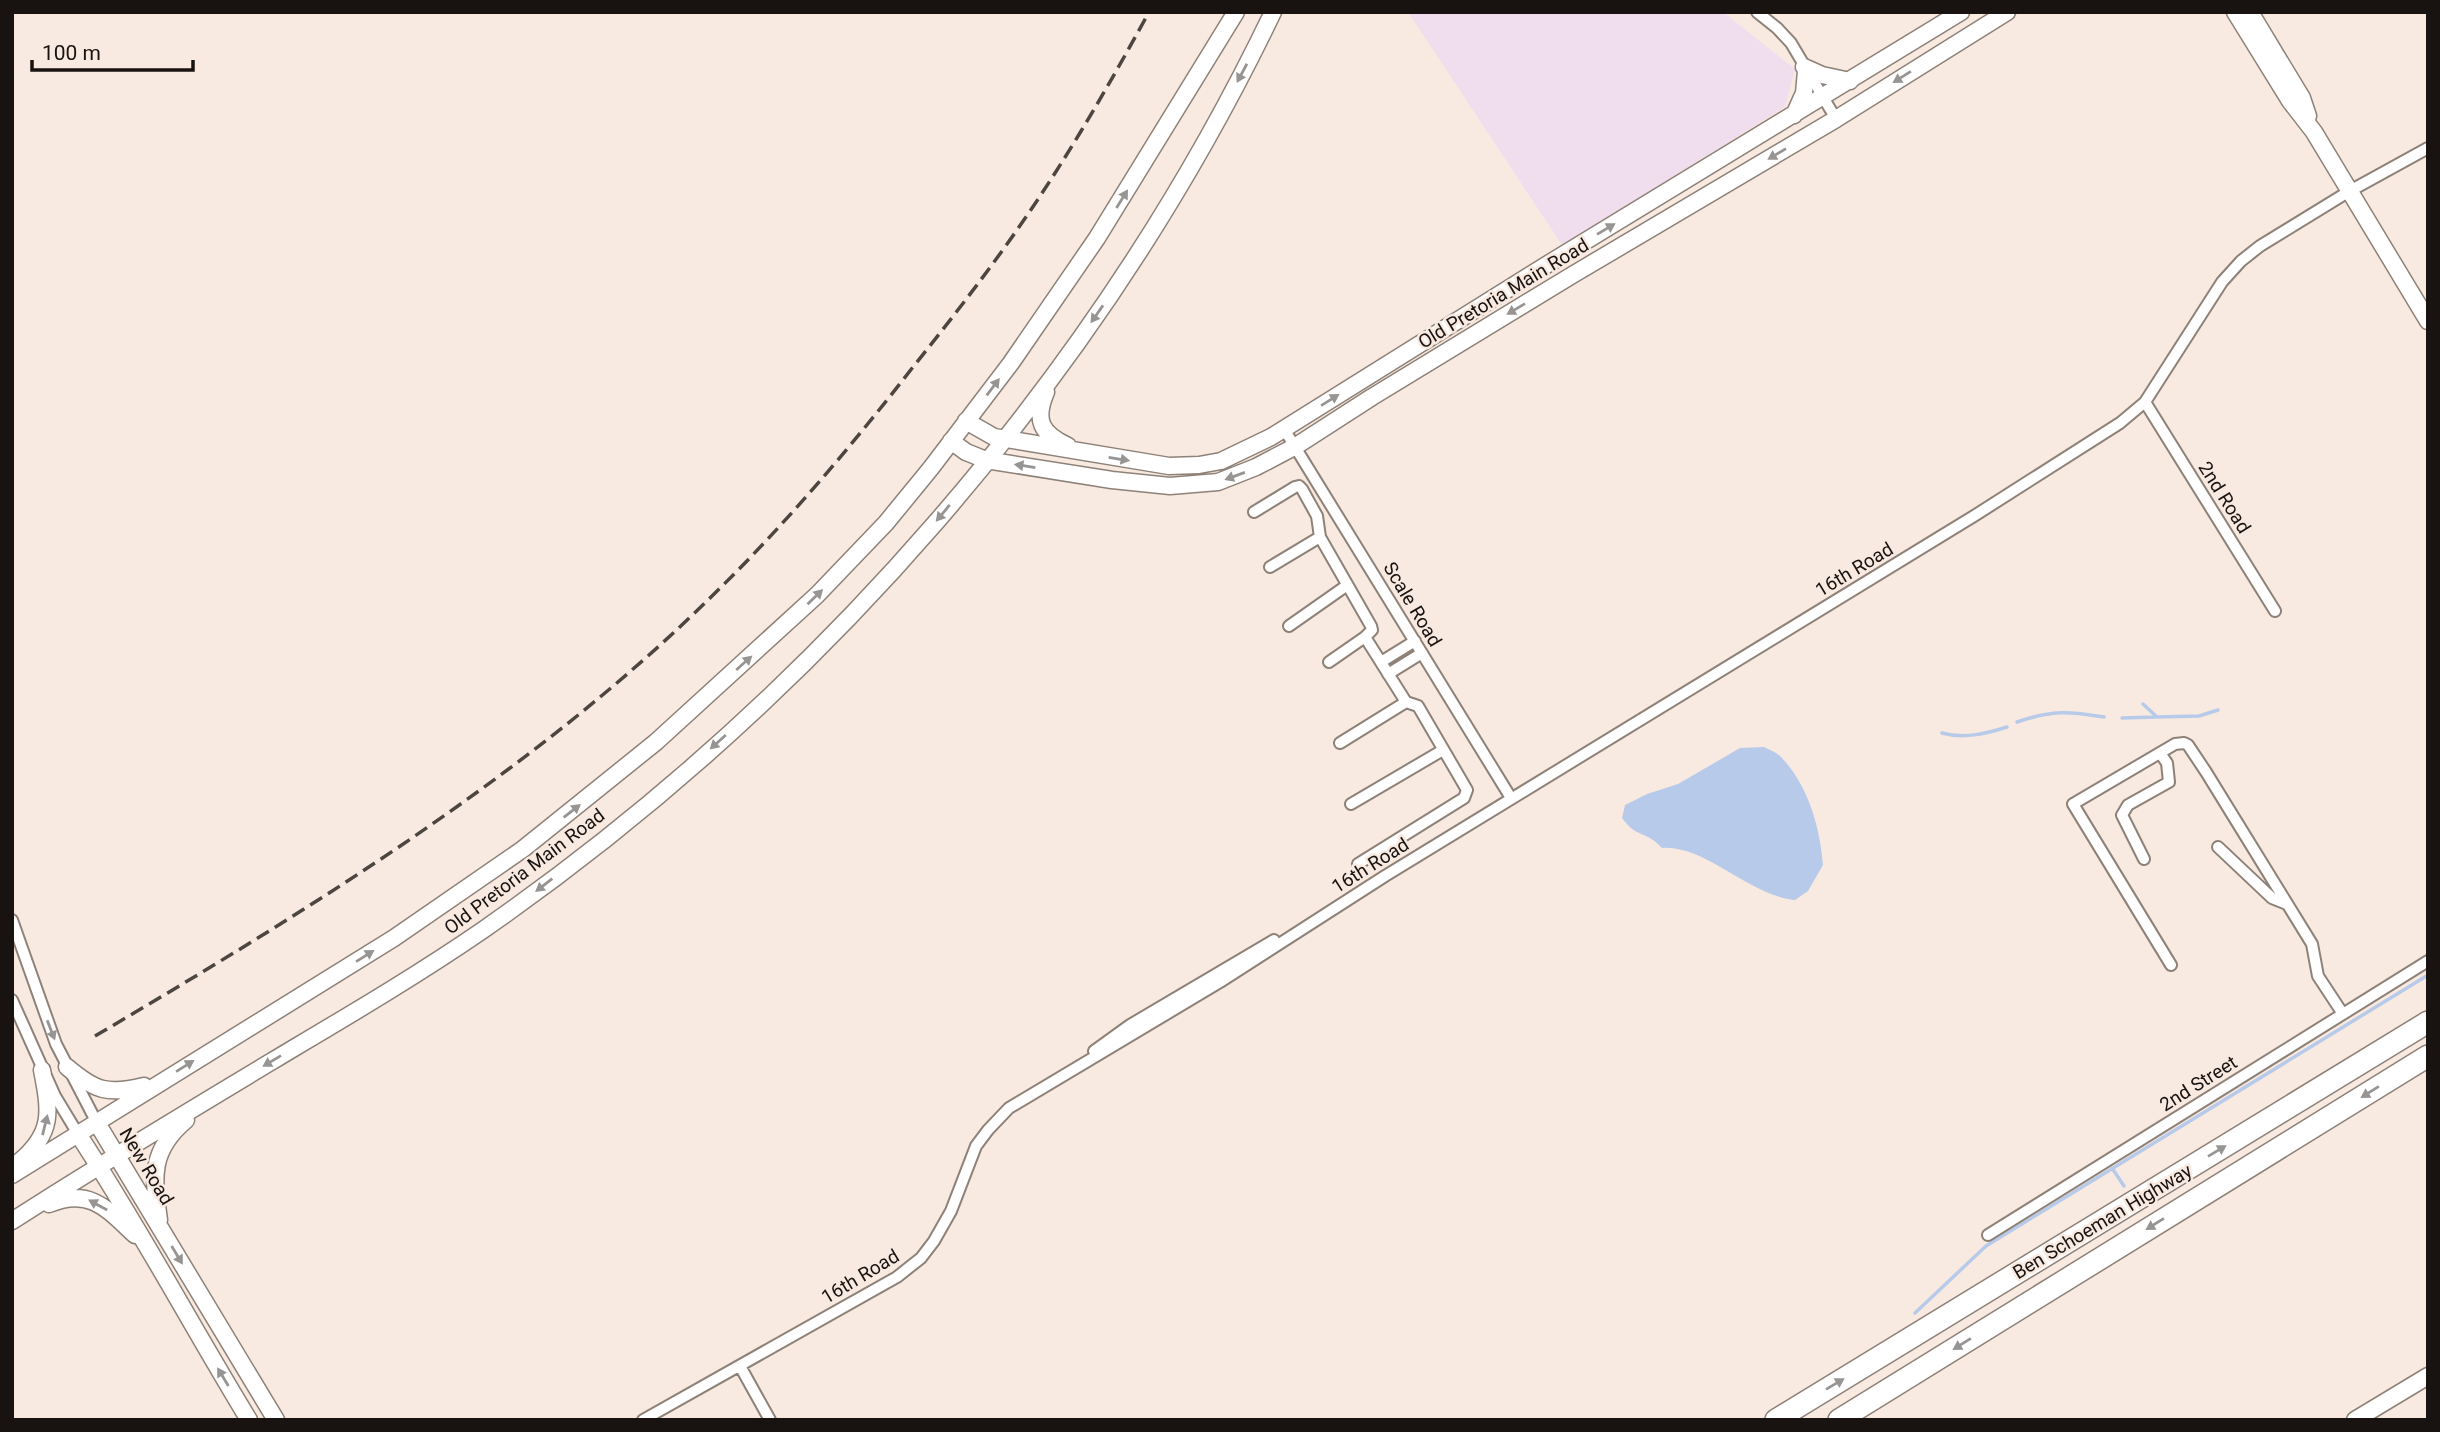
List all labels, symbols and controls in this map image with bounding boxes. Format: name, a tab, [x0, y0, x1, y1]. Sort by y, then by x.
scale bar	[32, 28, 192, 72]
text: 100 m	[42, 41, 101, 65]
one-way arrow	[1236, 63, 1247, 83]
one-way arrow	[1893, 71, 1912, 84]
one-way arrow	[1768, 147, 1787, 160]
one-way arrow	[1115, 190, 1128, 209]
one-way arrow	[1597, 223, 1616, 235]
street label: Old Pretoria Main Road	[1414, 233, 1593, 353]
one-way arrow	[1506, 303, 1525, 316]
one-way arrow	[1090, 305, 1104, 323]
one-way arrow	[986, 377, 1000, 396]
one-way arrow	[1320, 393, 1339, 406]
one-way arrow	[1108, 454, 1130, 465]
street label: 2nd Road	[2194, 457, 2256, 537]
one-way arrow	[1014, 460, 1036, 471]
one-way arrow	[1224, 471, 1245, 482]
one-way arrow	[936, 504, 951, 521]
street label: 16th Road	[1811, 537, 1897, 602]
street label: Scale Road	[1378, 558, 1447, 651]
one-way arrow	[806, 589, 823, 605]
one-way arrow	[735, 655, 753, 671]
one-way arrow	[709, 734, 727, 750]
street label: Old Pretoria Main Road	[440, 804, 609, 939]
one-way arrow	[562, 804, 580, 819]
street label: 16th Road	[1328, 833, 1413, 898]
one-way arrow	[535, 878, 553, 892]
one-way arrow	[356, 949, 375, 962]
one-way arrow	[45, 1020, 56, 1041]
street label: 2nd Street	[2155, 1051, 2241, 1116]
one-way arrow	[263, 1055, 282, 1067]
one-way arrow	[175, 1060, 194, 1072]
one-way arrow	[2360, 1085, 2379, 1098]
one-way arrow	[40, 1114, 51, 1136]
street label: New Road	[115, 1123, 179, 1209]
one-way arrow	[2207, 1144, 2227, 1157]
street label: Ben Schoeman Highway	[2009, 1159, 2196, 1284]
one-way arrow	[88, 1199, 107, 1211]
one-way arrow	[2146, 1218, 2165, 1231]
street label: 16th Road	[817, 1244, 903, 1309]
one-way arrow	[170, 1245, 183, 1264]
one-way arrow	[1952, 1337, 1971, 1350]
one-way arrow	[216, 1367, 229, 1386]
one-way arrow	[1825, 1378, 1844, 1391]

